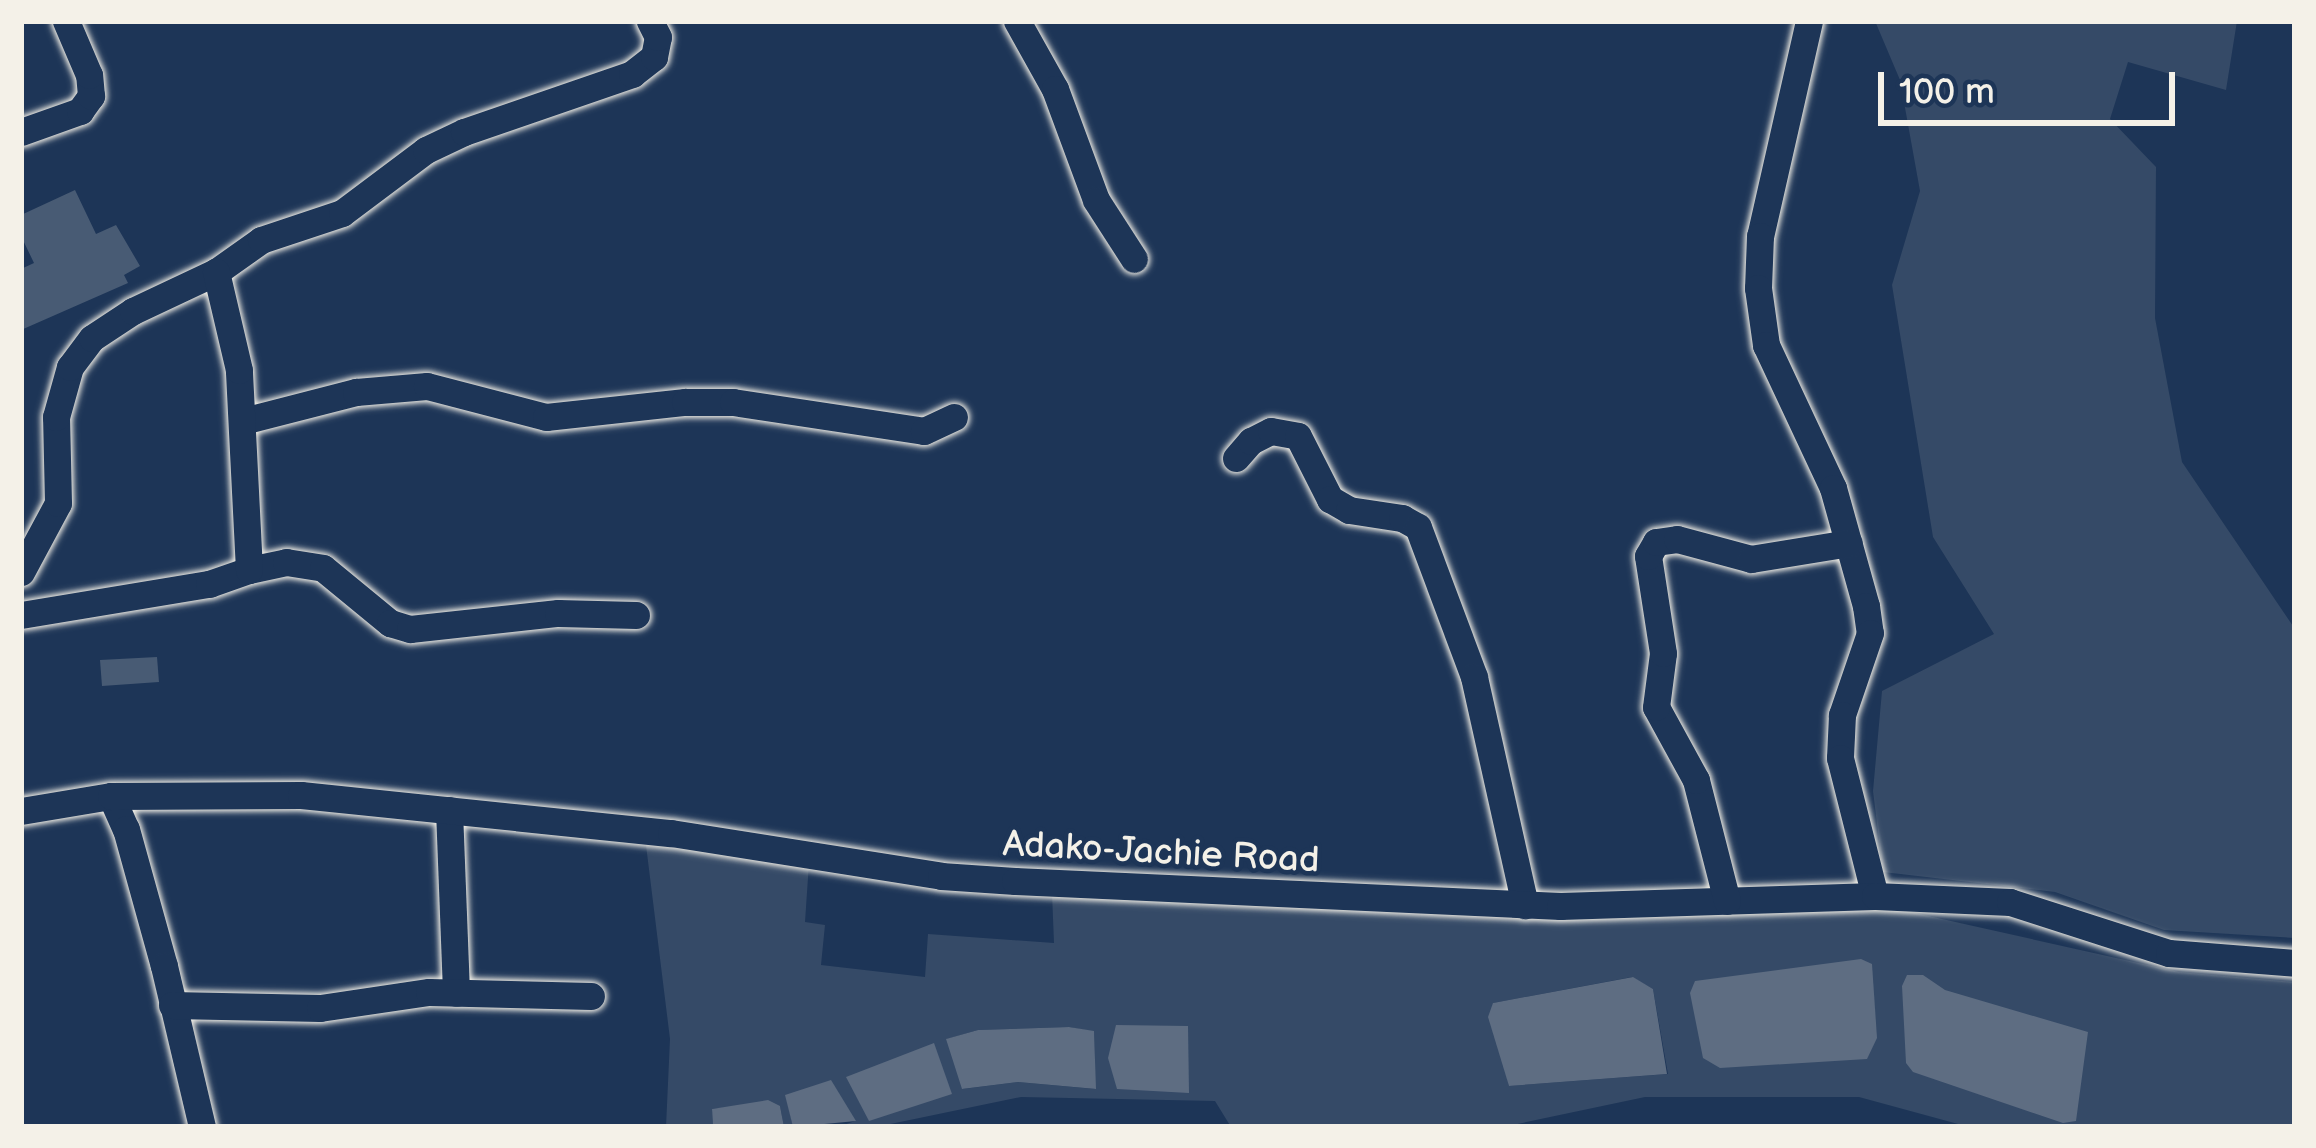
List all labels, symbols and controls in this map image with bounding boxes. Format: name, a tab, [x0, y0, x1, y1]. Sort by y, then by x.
scale bar	[1884, 48, 2181, 122]
text: 100 m	[1899, 71, 1995, 114]
street label: Adako-Jachie Road	[1002, 823, 1320, 883]

